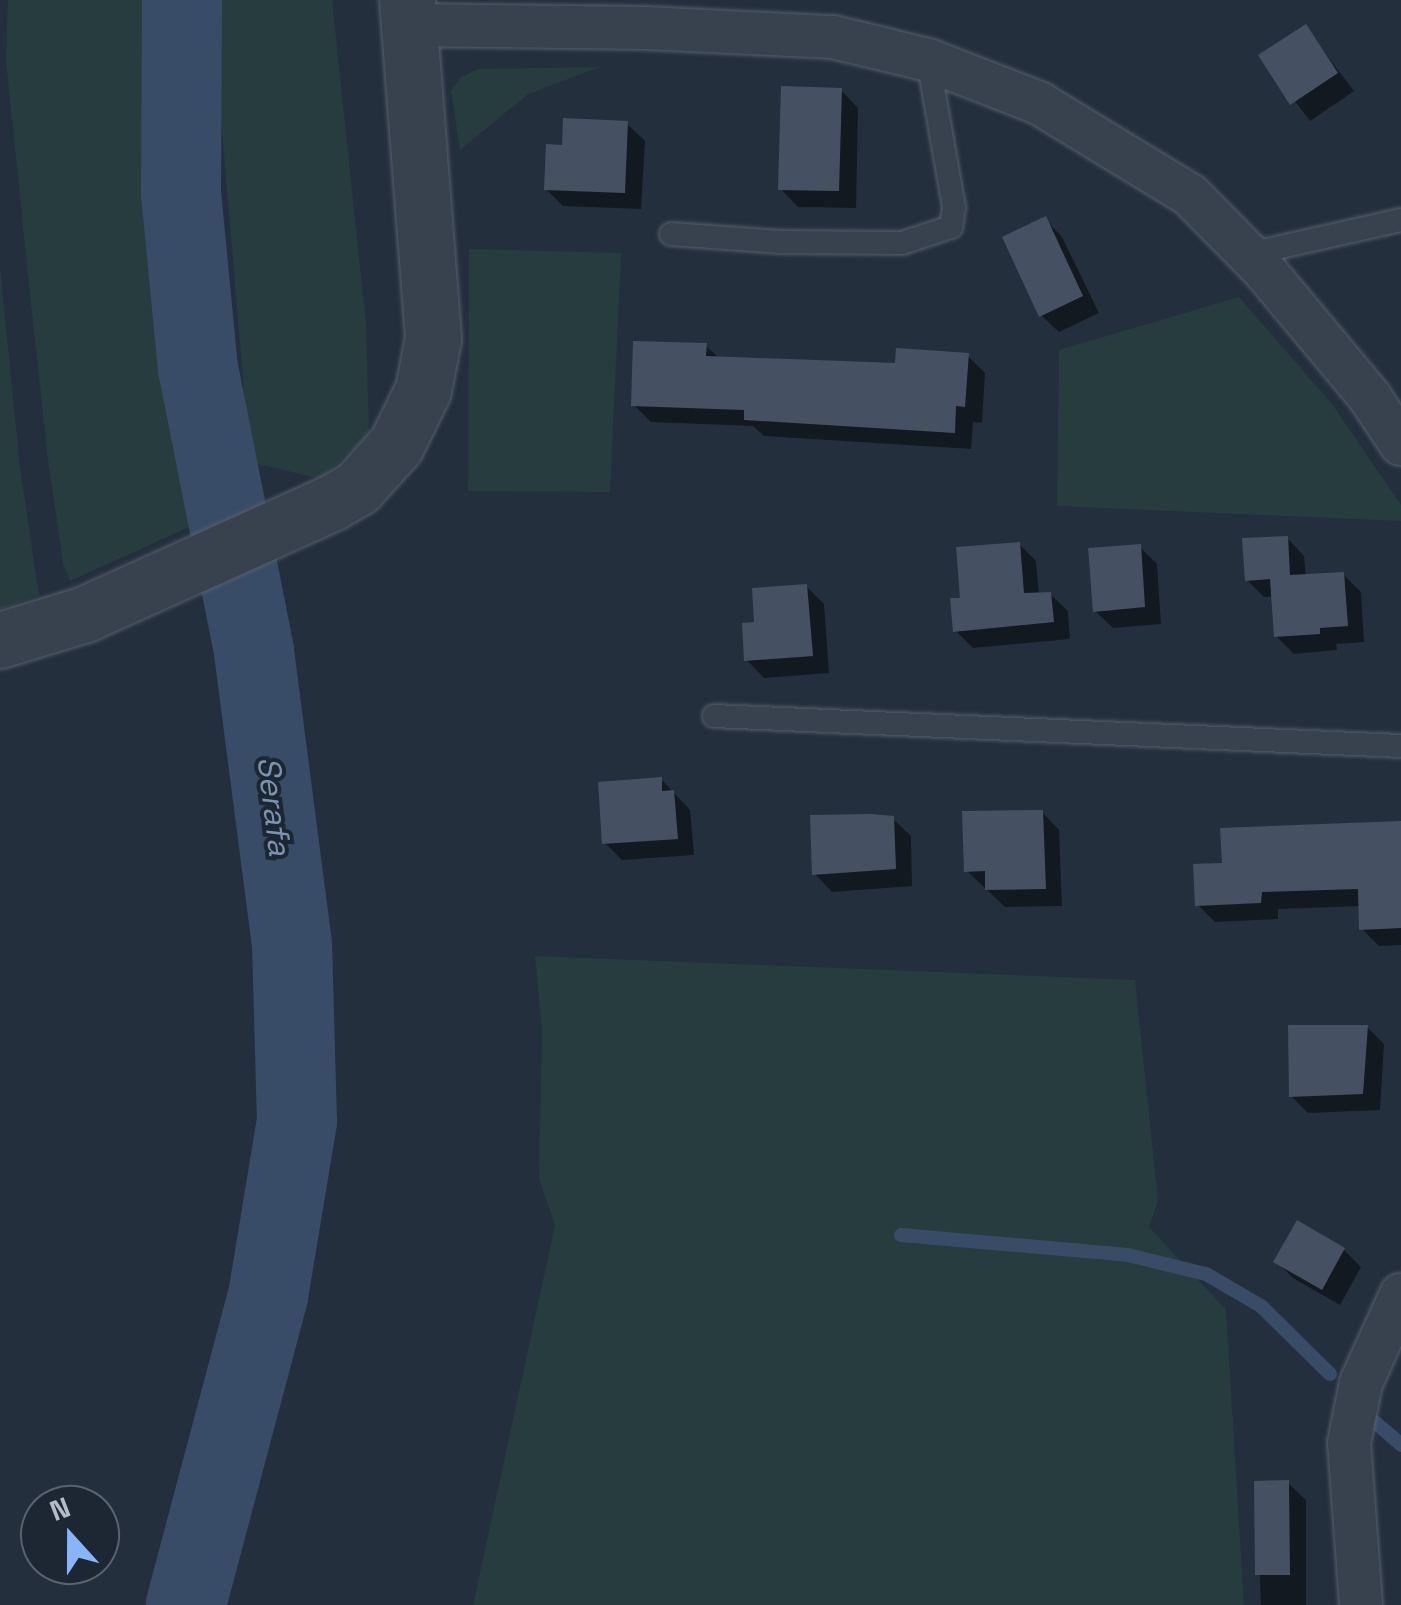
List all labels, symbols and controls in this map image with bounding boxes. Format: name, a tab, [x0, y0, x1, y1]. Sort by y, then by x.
water label: Serafa	[249, 754, 299, 858]
north arrow	[20, 1485, 120, 1585]
text: N	[45, 1489, 75, 1529]

